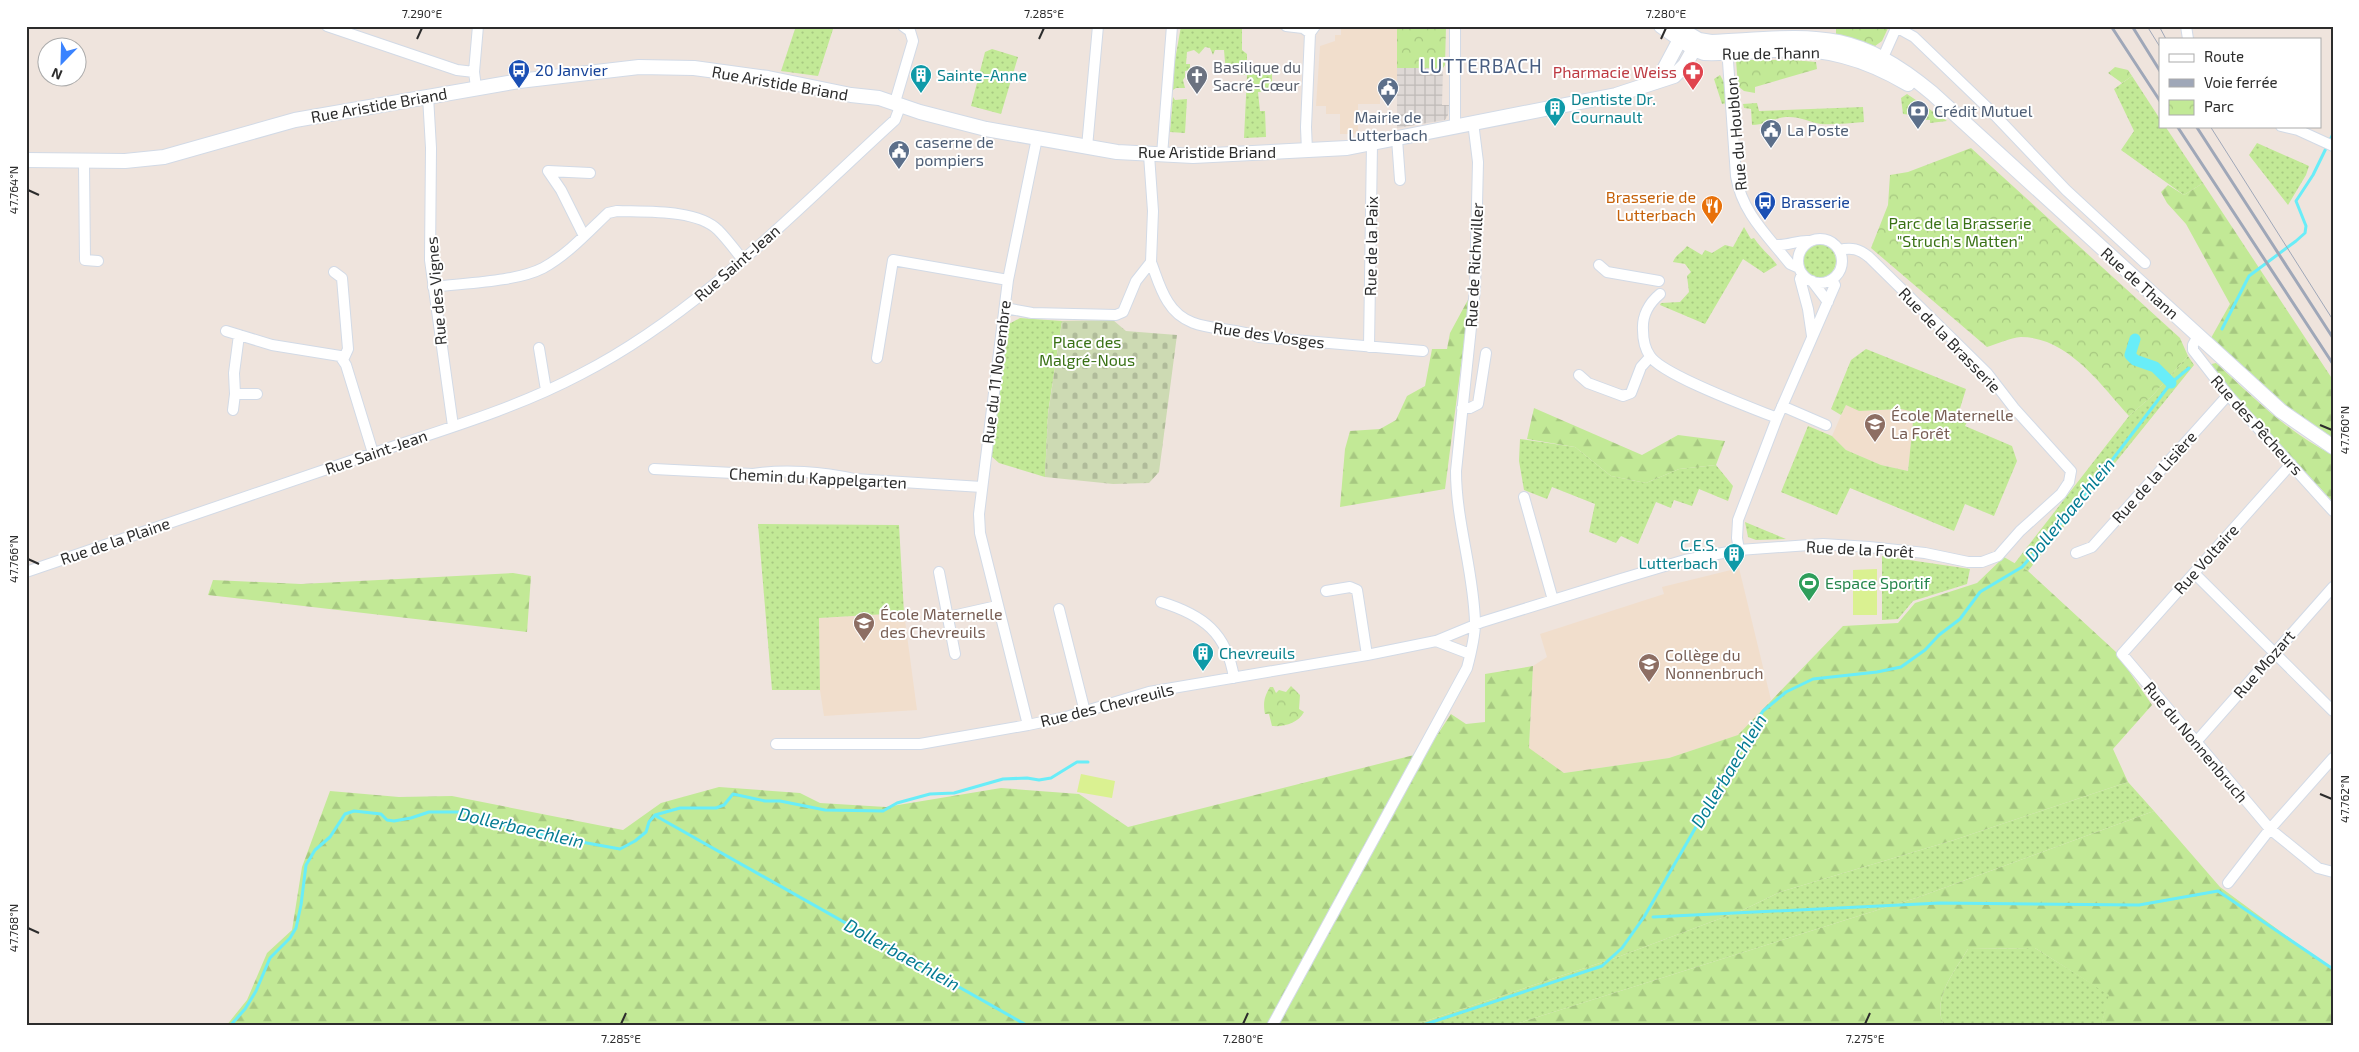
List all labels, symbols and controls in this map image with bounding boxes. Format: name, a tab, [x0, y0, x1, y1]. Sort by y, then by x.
text: 7.290°E	[402, 6, 442, 20]
text: 7.285°E	[1024, 6, 1064, 20]
text: 7.280°E	[1646, 6, 1687, 20]
north arrow	[38, 38, 88, 88]
legend	[2159, 38, 2322, 128]
street label: Rue de Thann	[1722, 42, 1820, 63]
text: Route	[2204, 47, 2244, 65]
district label: LUTTERBACH	[1419, 54, 1543, 77]
place label: Basilique du Sacré-Cœur	[1213, 57, 1301, 94]
bus stop icon: 20 Janvier	[507, 58, 531, 89]
place label: 20 Janvier	[535, 60, 608, 79]
pharmacy icon: Pharmacie Weiss	[1681, 60, 1705, 91]
street label: Rue Aristide Briand	[710, 61, 850, 104]
place label: Pharmacie Weiss	[1553, 62, 1677, 81]
building icon: Sainte-Anne	[909, 63, 933, 94]
church icon: Basilique du Sacré-Cœur	[1185, 64, 1209, 95]
text: N	[49, 65, 65, 84]
place label: Sainte-Anne	[937, 65, 1027, 84]
text: Voie ferrée	[2204, 73, 2278, 91]
public building icon: Mairie de Lutterbach	[1376, 76, 1400, 107]
street label: Rue du Houblon	[1721, 76, 1750, 192]
street label: Rue Aristide Briand	[309, 83, 449, 126]
place label: Dentiste Dr. Cournault	[1571, 89, 1656, 126]
building icon: Dentiste Dr. Cournault	[1543, 96, 1567, 127]
text: Parc	[2204, 97, 2234, 115]
bank icon: Crédit Mutuel	[1906, 99, 1930, 130]
place label: Crédit Mutuel	[1934, 101, 2033, 120]
place label: Mairie de Lutterbach	[1348, 107, 1428, 144]
public building icon: La Poste	[1759, 118, 1783, 149]
place label: La Poste	[1787, 120, 1849, 139]
place label: caserne de pompiers	[915, 132, 994, 169]
public building icon: caserne de pompiers	[887, 139, 911, 170]
street label: Rue Aristide Briand	[1138, 142, 1276, 161]
text: 47.764°N	[6, 166, 20, 214]
place label: Brasserie de Lutterbach	[1606, 187, 1696, 224]
bus stop icon: Brasserie	[1753, 190, 1777, 221]
place label: Brasserie	[1781, 192, 1850, 211]
restaurant icon: Brasserie de Lutterbach	[1700, 194, 1724, 225]
street label: Rue de la Paix	[1360, 195, 1381, 296]
street label: Rue de Richwiller	[1461, 201, 1486, 328]
park label: Parc de la Brasserie "Struch's Matten"	[1888, 213, 2032, 250]
street label: Rue Saint-Jean	[690, 220, 783, 305]
street label: Rue des Vignes	[421, 236, 450, 346]
street label: Rue de Thann	[2098, 243, 2183, 323]
street label: Rue de la Brasserie	[1895, 283, 2005, 396]
street label: Rue du 11 Novembre	[977, 299, 1014, 445]
street label: Rue des Vosges	[1212, 317, 1326, 352]
park label: Place des Malgré-Nous	[1039, 332, 1135, 369]
street label: Rue des Pêcheurs	[2208, 371, 2307, 479]
place label: École Maternelle La Forêt	[1891, 405, 2014, 442]
text: 47.760°N	[2337, 406, 2351, 454]
school or university icon: École Maternelle La Forêt	[1863, 412, 1887, 443]
street label: Rue Saint-Jean	[322, 425, 429, 478]
street label: Rue de la Lisière	[2107, 427, 2200, 527]
water label: Dollerbaechlein	[2019, 453, 2119, 566]
street label: Chemin du Kappelgarten	[729, 463, 907, 492]
street label: Rue de la Plaine	[58, 513, 172, 568]
street label: Rue Voltaire	[2169, 520, 2242, 597]
text: 47.766°N	[6, 535, 20, 583]
place label: C.E.S. Lutterbach	[1638, 535, 1718, 572]
street label: Rue de la Forêt	[1806, 536, 1914, 561]
building icon: C.E.S. Lutterbach	[1722, 542, 1746, 573]
sports icon: Espace Sportif	[1797, 571, 1821, 602]
place label: Espace Sportif	[1825, 573, 1931, 592]
place label: École Maternelle des Chevreuils	[880, 604, 1003, 641]
school or university icon: École Maternelle des Chevreuils	[852, 611, 876, 642]
street label: Rue Mozart	[2229, 626, 2298, 702]
building icon: Chevreuils	[1191, 641, 1215, 672]
place label: Chevreuils	[1219, 643, 1295, 662]
place label: Collège du Nonnenbruch	[1665, 645, 1764, 682]
school or university icon: Collège du Nonnenbruch	[1637, 652, 1661, 683]
street label: Rue du Nonnenbruch	[2140, 677, 2252, 806]
street label: Rue des Chevreuils	[1038, 679, 1176, 730]
water label: Dollerbaechlein	[1686, 710, 1771, 831]
text: 47.762°N	[2337, 775, 2351, 823]
water label: Dollerbaechlein	[456, 802, 586, 852]
text: 47.768°N	[6, 904, 20, 952]
water label: Dollerbaechlein	[841, 913, 964, 995]
text: 7.285°E	[601, 1031, 641, 1045]
text: 7.280°E	[1223, 1031, 1264, 1045]
text: 7.275°E	[1846, 1031, 1885, 1045]

